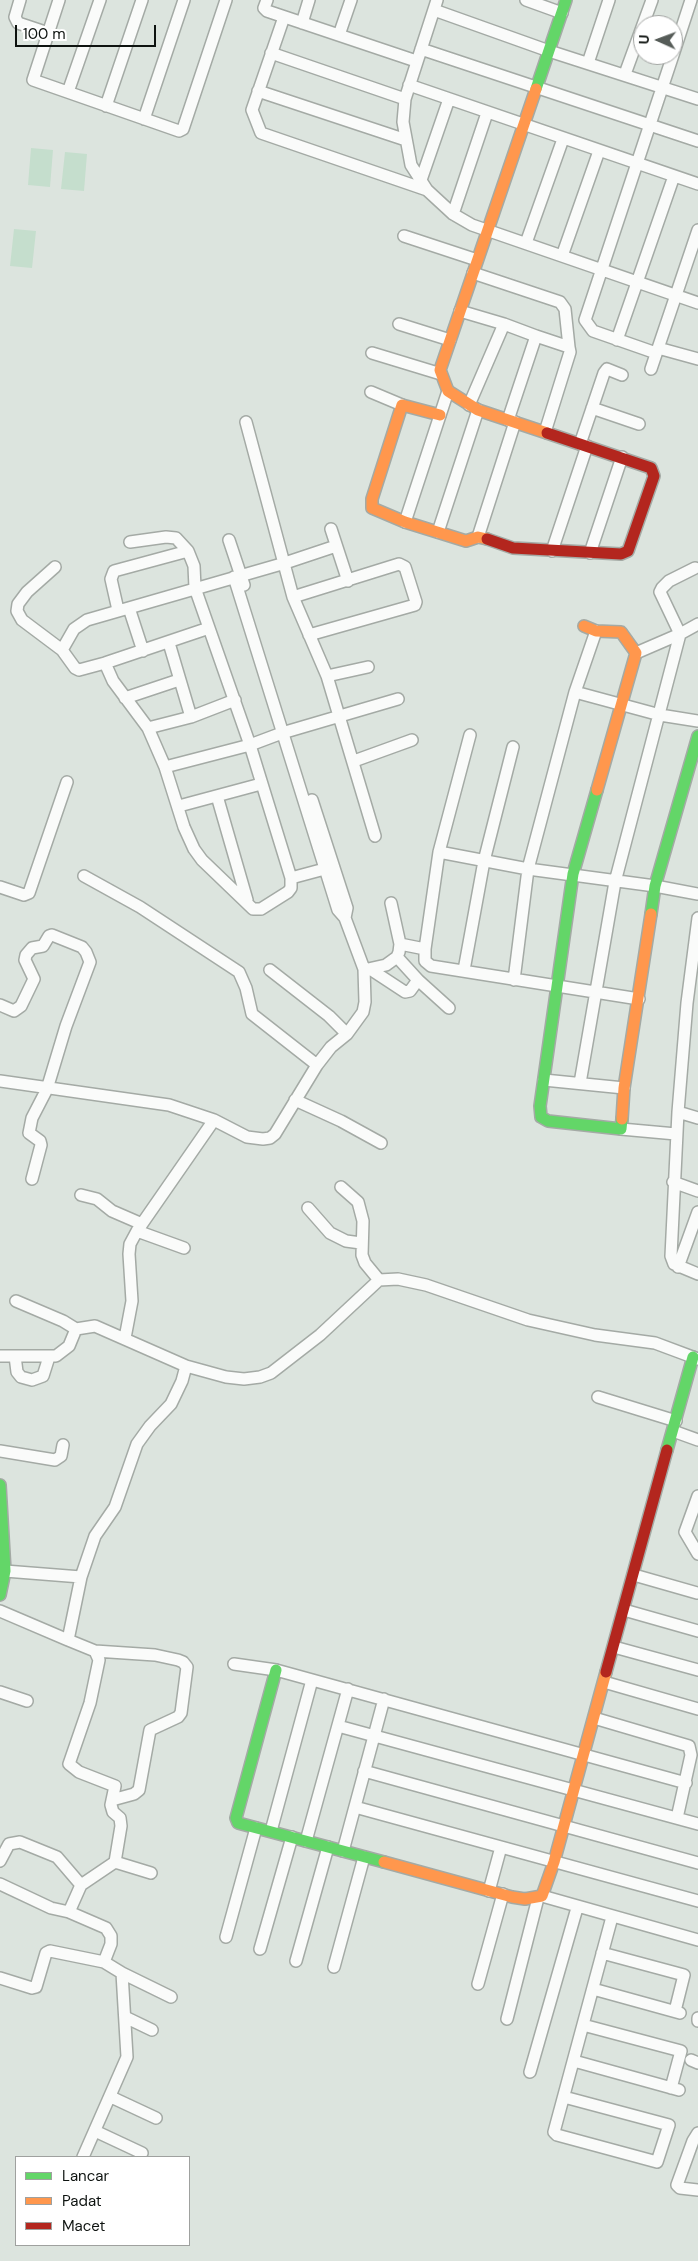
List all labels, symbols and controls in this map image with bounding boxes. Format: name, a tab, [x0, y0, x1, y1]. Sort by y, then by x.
scale bar	[18, 15, 159, 47]
north arrow	[633, 15, 683, 65]
text: 100 m	[23, 24, 66, 44]
text: U	[635, 34, 653, 45]
legend	[15, 2156, 190, 2246]
text: Lancar	[62, 2166, 109, 2186]
text: Padat	[62, 2191, 102, 2211]
text: Macet	[62, 2216, 106, 2236]

